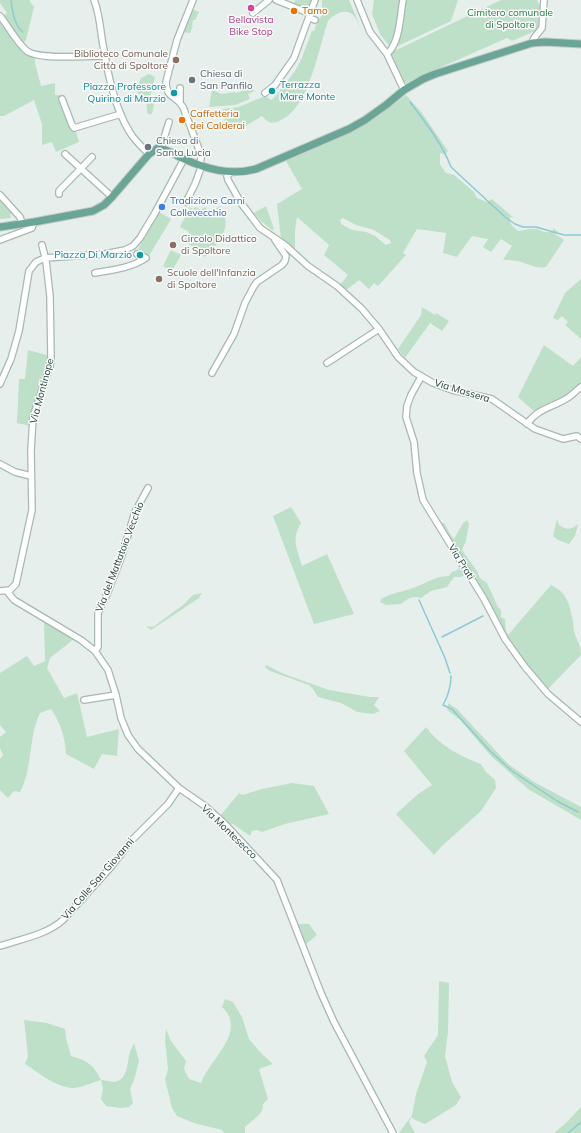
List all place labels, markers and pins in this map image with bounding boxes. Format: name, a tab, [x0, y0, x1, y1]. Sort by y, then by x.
marker: Bellavista Bike Stop	[246, 3, 256, 13]
place label: Tamo	[302, 5, 328, 17]
marker: Tamo	[289, 6, 299, 16]
place label: Bellavista Bike Stop	[228, 14, 274, 38]
place label: Biblioteco Comunale Città di Spoltore	[74, 48, 168, 72]
marker: Biblioteco Comunale Città di Spoltore	[171, 55, 181, 65]
place label: Chiesa di San Panfilo	[200, 68, 253, 92]
marker: Chiesa di San Panfilo	[187, 75, 197, 85]
place label: Terrazza Mare Monte	[280, 79, 335, 102]
place label: Piazza Professore Quirino di Marzio	[83, 81, 166, 104]
marker: Terrazza Mare Monte	[267, 86, 277, 96]
marker: Piazza Professore Quirino di Marzio	[169, 88, 179, 98]
place label: Caffetteria dei Calderai	[190, 108, 245, 132]
marker: Caffetteria dei Calderai	[177, 115, 187, 125]
place label: Chiesa di Santa Lucia	[156, 135, 211, 158]
marker: Chiesa di Santa Lucia	[143, 142, 153, 152]
place label: Tradizione Carni Collevecchio	[170, 195, 245, 218]
marker: Tradizione Carni Collevecchio	[157, 202, 167, 212]
place label: Circolo Didattico di Spoltore	[181, 233, 257, 256]
marker: Circolo Didattico di Spoltore	[168, 240, 178, 250]
place label: Piazza Di Marzio	[54, 249, 132, 261]
marker: Piazza Di Marzio	[135, 250, 145, 260]
place label: Scuole dell'Infanzia di Spoltore	[167, 267, 256, 290]
marker: Scuole dell'Infanzia di Spoltore	[154, 274, 164, 284]

